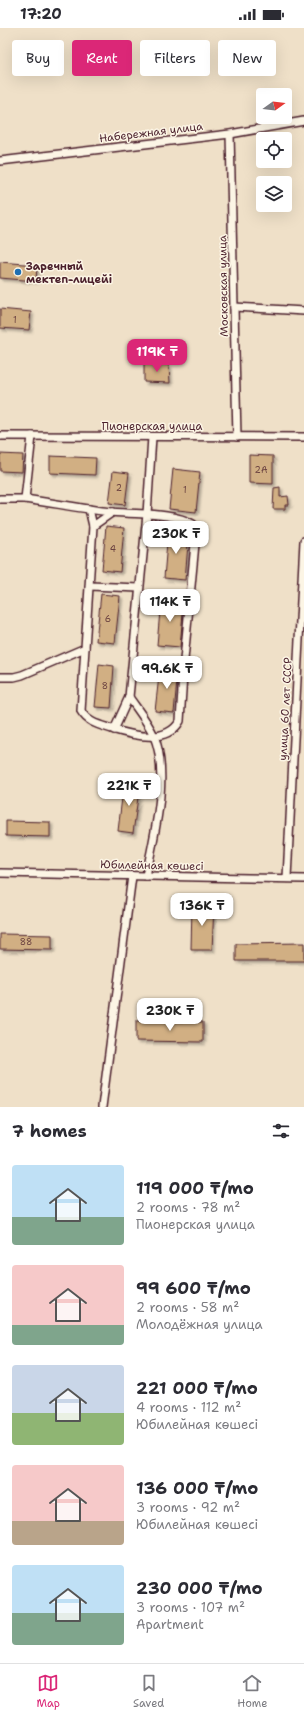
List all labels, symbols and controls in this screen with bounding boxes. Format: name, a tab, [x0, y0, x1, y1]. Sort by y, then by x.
text: 17:20	[20, 4, 62, 24]
chip: Buy	[12, 40, 64, 76]
chip: Rent	[72, 40, 132, 76]
chip: Filters	[140, 40, 210, 76]
chip: New	[218, 40, 276, 76]
north arrow	[256, 88, 292, 124]
map controls	[256, 88, 292, 212]
street label: Набережная улица	[98, 119, 204, 146]
button: locate	[256, 132, 292, 168]
button: layers	[256, 176, 292, 212]
street label: Московская улица	[215, 235, 232, 337]
place label: Заречный мектеп-лицейі	[26, 259, 112, 287]
marker: Заречный мектеп-лицейі	[13, 267, 23, 277]
house number: 1	[13, 314, 17, 326]
pin: 119K ₸	[124, 339, 190, 373]
text: 119K ₸	[136, 343, 178, 360]
street label: Пионерская улица	[102, 419, 202, 434]
house number: 2А	[255, 464, 268, 476]
house number: 2	[116, 482, 122, 494]
house number: 1	[183, 484, 187, 496]
pin: 230K ₸	[143, 521, 209, 555]
text: 230K ₸	[152, 525, 200, 542]
house number: 4	[110, 543, 116, 555]
pin: 114K ₸	[137, 589, 203, 623]
text: 114K ₸	[149, 593, 191, 610]
house number: 6	[105, 613, 111, 625]
pin: 99.6K ₸	[130, 656, 204, 690]
street label: улица 60 лет СССР	[275, 657, 296, 761]
text: 99.6K ₸	[141, 660, 193, 677]
house number: 8	[102, 680, 108, 692]
pin: 221K ₸	[96, 773, 162, 807]
text: 221K ₸	[107, 777, 151, 794]
street label: Юбилейная көшесі	[100, 857, 204, 874]
pin: 136K ₸	[169, 893, 235, 927]
text: 136K ₸	[179, 897, 225, 914]
house number: 88	[20, 936, 32, 948]
pin: 230K ₸	[137, 998, 203, 1032]
text: 230K ₸	[146, 1002, 194, 1019]
text: 7 homes	[12, 1120, 87, 1142]
icon: filters	[270, 1120, 292, 1142]
text: 119 000 ₸/mo	[136, 1177, 254, 1199]
icon: home	[44, 1181, 92, 1229]
text: 2 rooms · 78 m²	[136, 1199, 240, 1216]
text: Пионерская улица	[136, 1216, 255, 1233]
text: 99 600 ₸/mo	[136, 1277, 251, 1299]
icon: home	[44, 1281, 92, 1329]
text: 2 rooms · 58 m²	[136, 1299, 239, 1316]
text: Молодёжная улица	[136, 1316, 263, 1333]
text: 221 000 ₸/mo	[136, 1377, 258, 1399]
icon: home	[44, 1381, 92, 1429]
text: 4 rooms · 112 m²	[136, 1399, 241, 1416]
text: Юбилейная көшесі	[136, 1416, 258, 1433]
text: 136 000 ₸/mo	[136, 1477, 258, 1499]
icon: home	[44, 1481, 92, 1529]
text: 3 rooms · 92 m²	[136, 1499, 240, 1516]
text: Юбилейная көшесі	[136, 1516, 258, 1533]
text: 230 000 ₸/mo	[136, 1577, 263, 1599]
icon: home	[44, 1581, 92, 1629]
text: 3 rooms · 107 m²	[136, 1599, 245, 1616]
text: Apartment	[136, 1616, 204, 1633]
tab: Map	[36, 1672, 60, 1711]
tab: Saved	[133, 1672, 164, 1711]
tab: Home	[237, 1672, 268, 1711]

